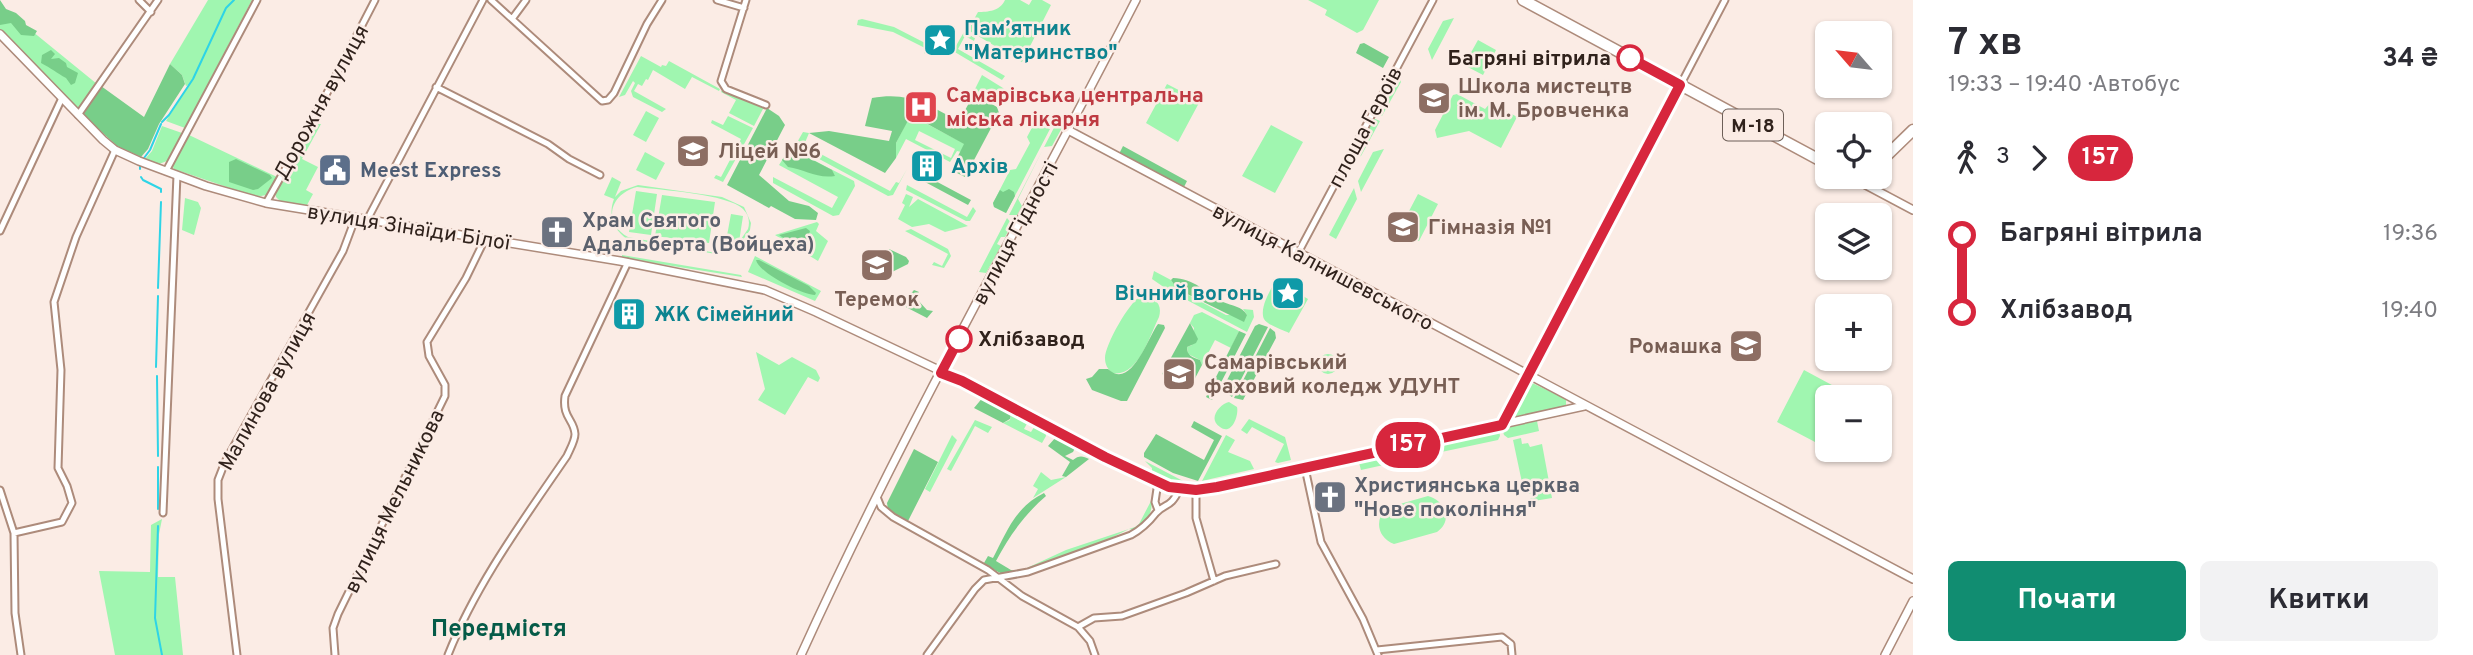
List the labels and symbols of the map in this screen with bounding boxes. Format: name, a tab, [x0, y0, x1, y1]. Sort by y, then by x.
place label: Пам’ятник "Материнство"	[964, 16, 1118, 67]
street label: Дорожня вулиця	[269, 21, 376, 185]
place icon: Пам’ятник "Материнство"	[921, 21, 959, 59]
north arrow	[1815, 21, 1892, 98]
marker: Багряні вітрила	[1617, 45, 1643, 71]
place label: Багряні вітрила	[1447, 46, 1611, 73]
street label: площа Героїв	[1323, 62, 1410, 193]
place label: Школа мистецтв ім. М. Бровченка	[1458, 74, 1633, 125]
school or university icon: Школа мистецтв ім. М. Бровченка	[1415, 79, 1453, 117]
place label: Самарівська центральна міська лікарня	[946, 83, 1204, 134]
hospital icon: Самарівська центральна міська лікарня	[902, 88, 940, 126]
road number: М-18	[1723, 110, 1783, 140]
school or university icon: Ліцей №6	[674, 132, 712, 170]
place label: Ліцей №6	[718, 139, 821, 166]
building icon: Архів	[908, 147, 946, 185]
public building icon: Meest Express	[316, 151, 354, 189]
place label: Архів	[951, 154, 1009, 181]
street label: вулиця Гідності	[967, 157, 1065, 310]
place label: Meest Express	[360, 158, 502, 185]
street label: вулиця Зінаїди Білої	[305, 199, 513, 258]
street label: вулиця Калнишевського	[1207, 199, 1437, 338]
place label: Храм Святого Адальберта (Войцеха)	[582, 208, 815, 259]
school or university icon: Гімназія №1	[1384, 208, 1422, 246]
church icon: Храм Святого Адальберта (Войцеха)	[538, 213, 576, 251]
place label: Гімназія №1	[1428, 215, 1553, 242]
school or university icon: Теремок	[858, 246, 896, 284]
place icon: Вічний вогонь	[1269, 274, 1307, 312]
place label: Вічний вогонь	[1115, 281, 1264, 308]
place label: Теремок	[834, 287, 920, 314]
building icon: ЖК Сімейний	[610, 295, 648, 333]
place label: ЖК Сімейний	[654, 302, 794, 329]
street label: Малинова вулиця	[213, 308, 323, 476]
marker: Хлібзавод	[946, 326, 972, 352]
place label: Хлібзавод	[978, 327, 1085, 354]
school or university icon: Ромашка	[1727, 327, 1765, 365]
place label: Ромашка	[1629, 334, 1722, 361]
place label: Самарівський фаховий коледж УДУНТ	[1204, 350, 1460, 401]
school or university icon: Самарівський фаховий коледж УДУНТ	[1160, 355, 1198, 393]
street label: вулиця Мельникова	[339, 405, 452, 598]
line badge: 157	[1368, 422, 1448, 468]
place label: Християнська церква "Нове покоління"	[1354, 473, 1580, 524]
church icon: Християнська церква "Нове покоління"	[1311, 478, 1349, 516]
district label: Передмістя	[431, 615, 567, 645]

